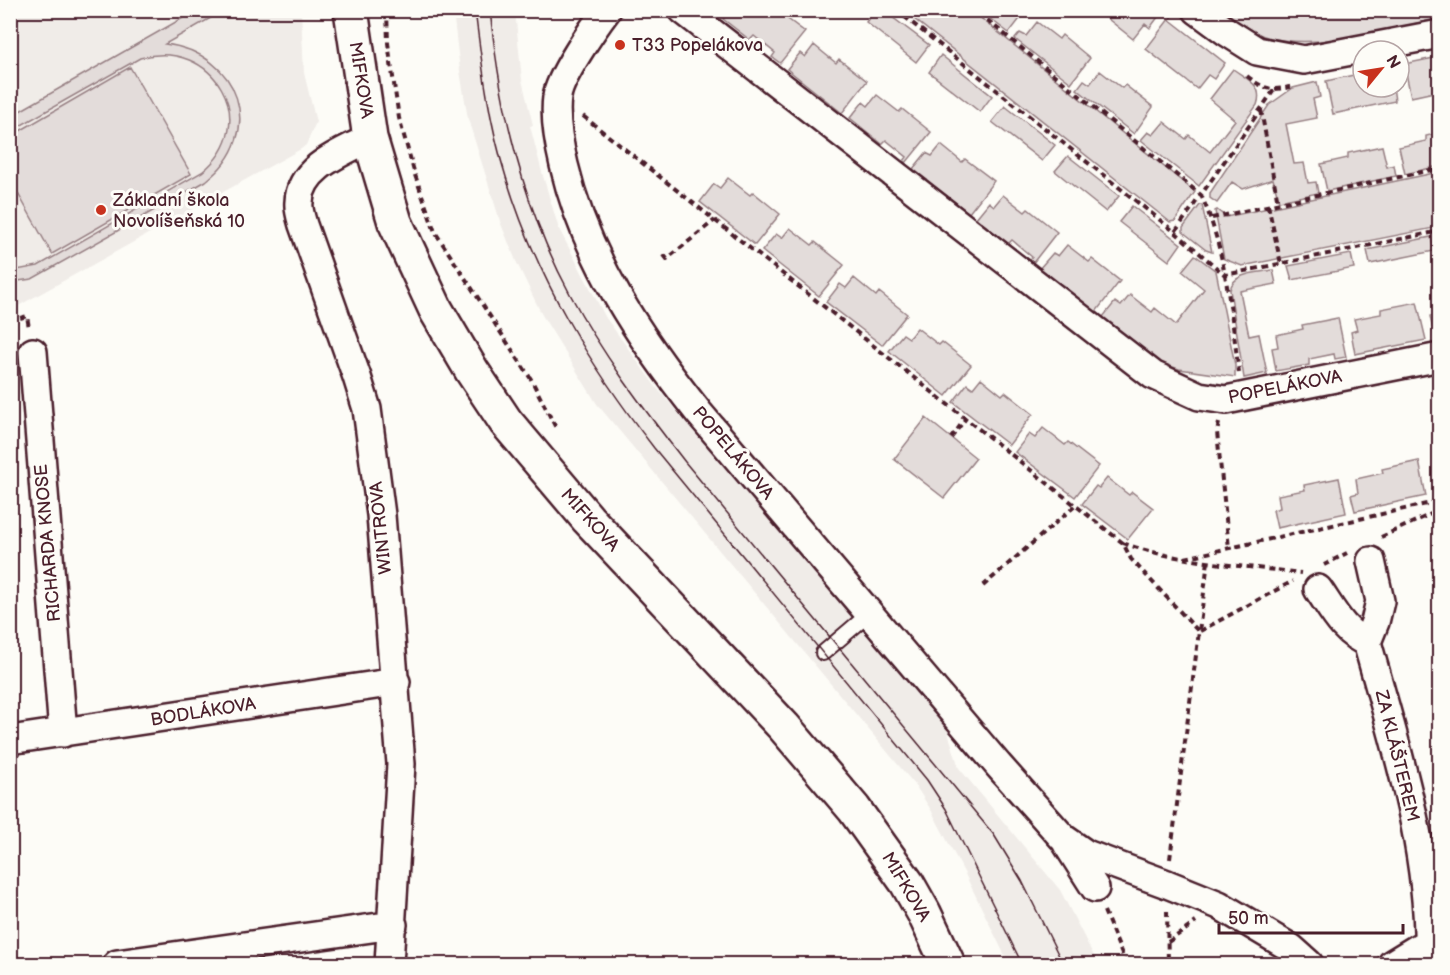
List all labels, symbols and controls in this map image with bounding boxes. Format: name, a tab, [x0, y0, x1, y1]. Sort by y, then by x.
place label: T33 Popelákova	[632, 35, 763, 56]
marker: T33 Popelákova	[613, 38, 627, 52]
north arrow	[1351, 39, 1411, 99]
street label: MIFKOVA	[345, 40, 377, 120]
text: N	[1381, 52, 1404, 72]
place label: Základní škola Novolíšeňská 10	[112, 190, 245, 232]
marker: Základní škola Novolíšeňská 10	[94, 203, 108, 217]
street label: POPELÁKOVA	[1226, 364, 1344, 408]
street label: POPELÁKOVA	[688, 401, 780, 504]
street label: RICHARDA KNOSE	[31, 463, 65, 623]
street label: WINTROVA	[366, 481, 396, 575]
street label: MIFKOVA	[556, 484, 624, 556]
street label: ZA KLÁŠTEREM	[1370, 687, 1425, 824]
street label: BODLÁKOVA	[149, 691, 257, 731]
street label: MIFKOVA	[877, 848, 935, 926]
scale bar	[1219, 897, 1404, 935]
text: 50 m	[1228, 908, 1269, 929]

